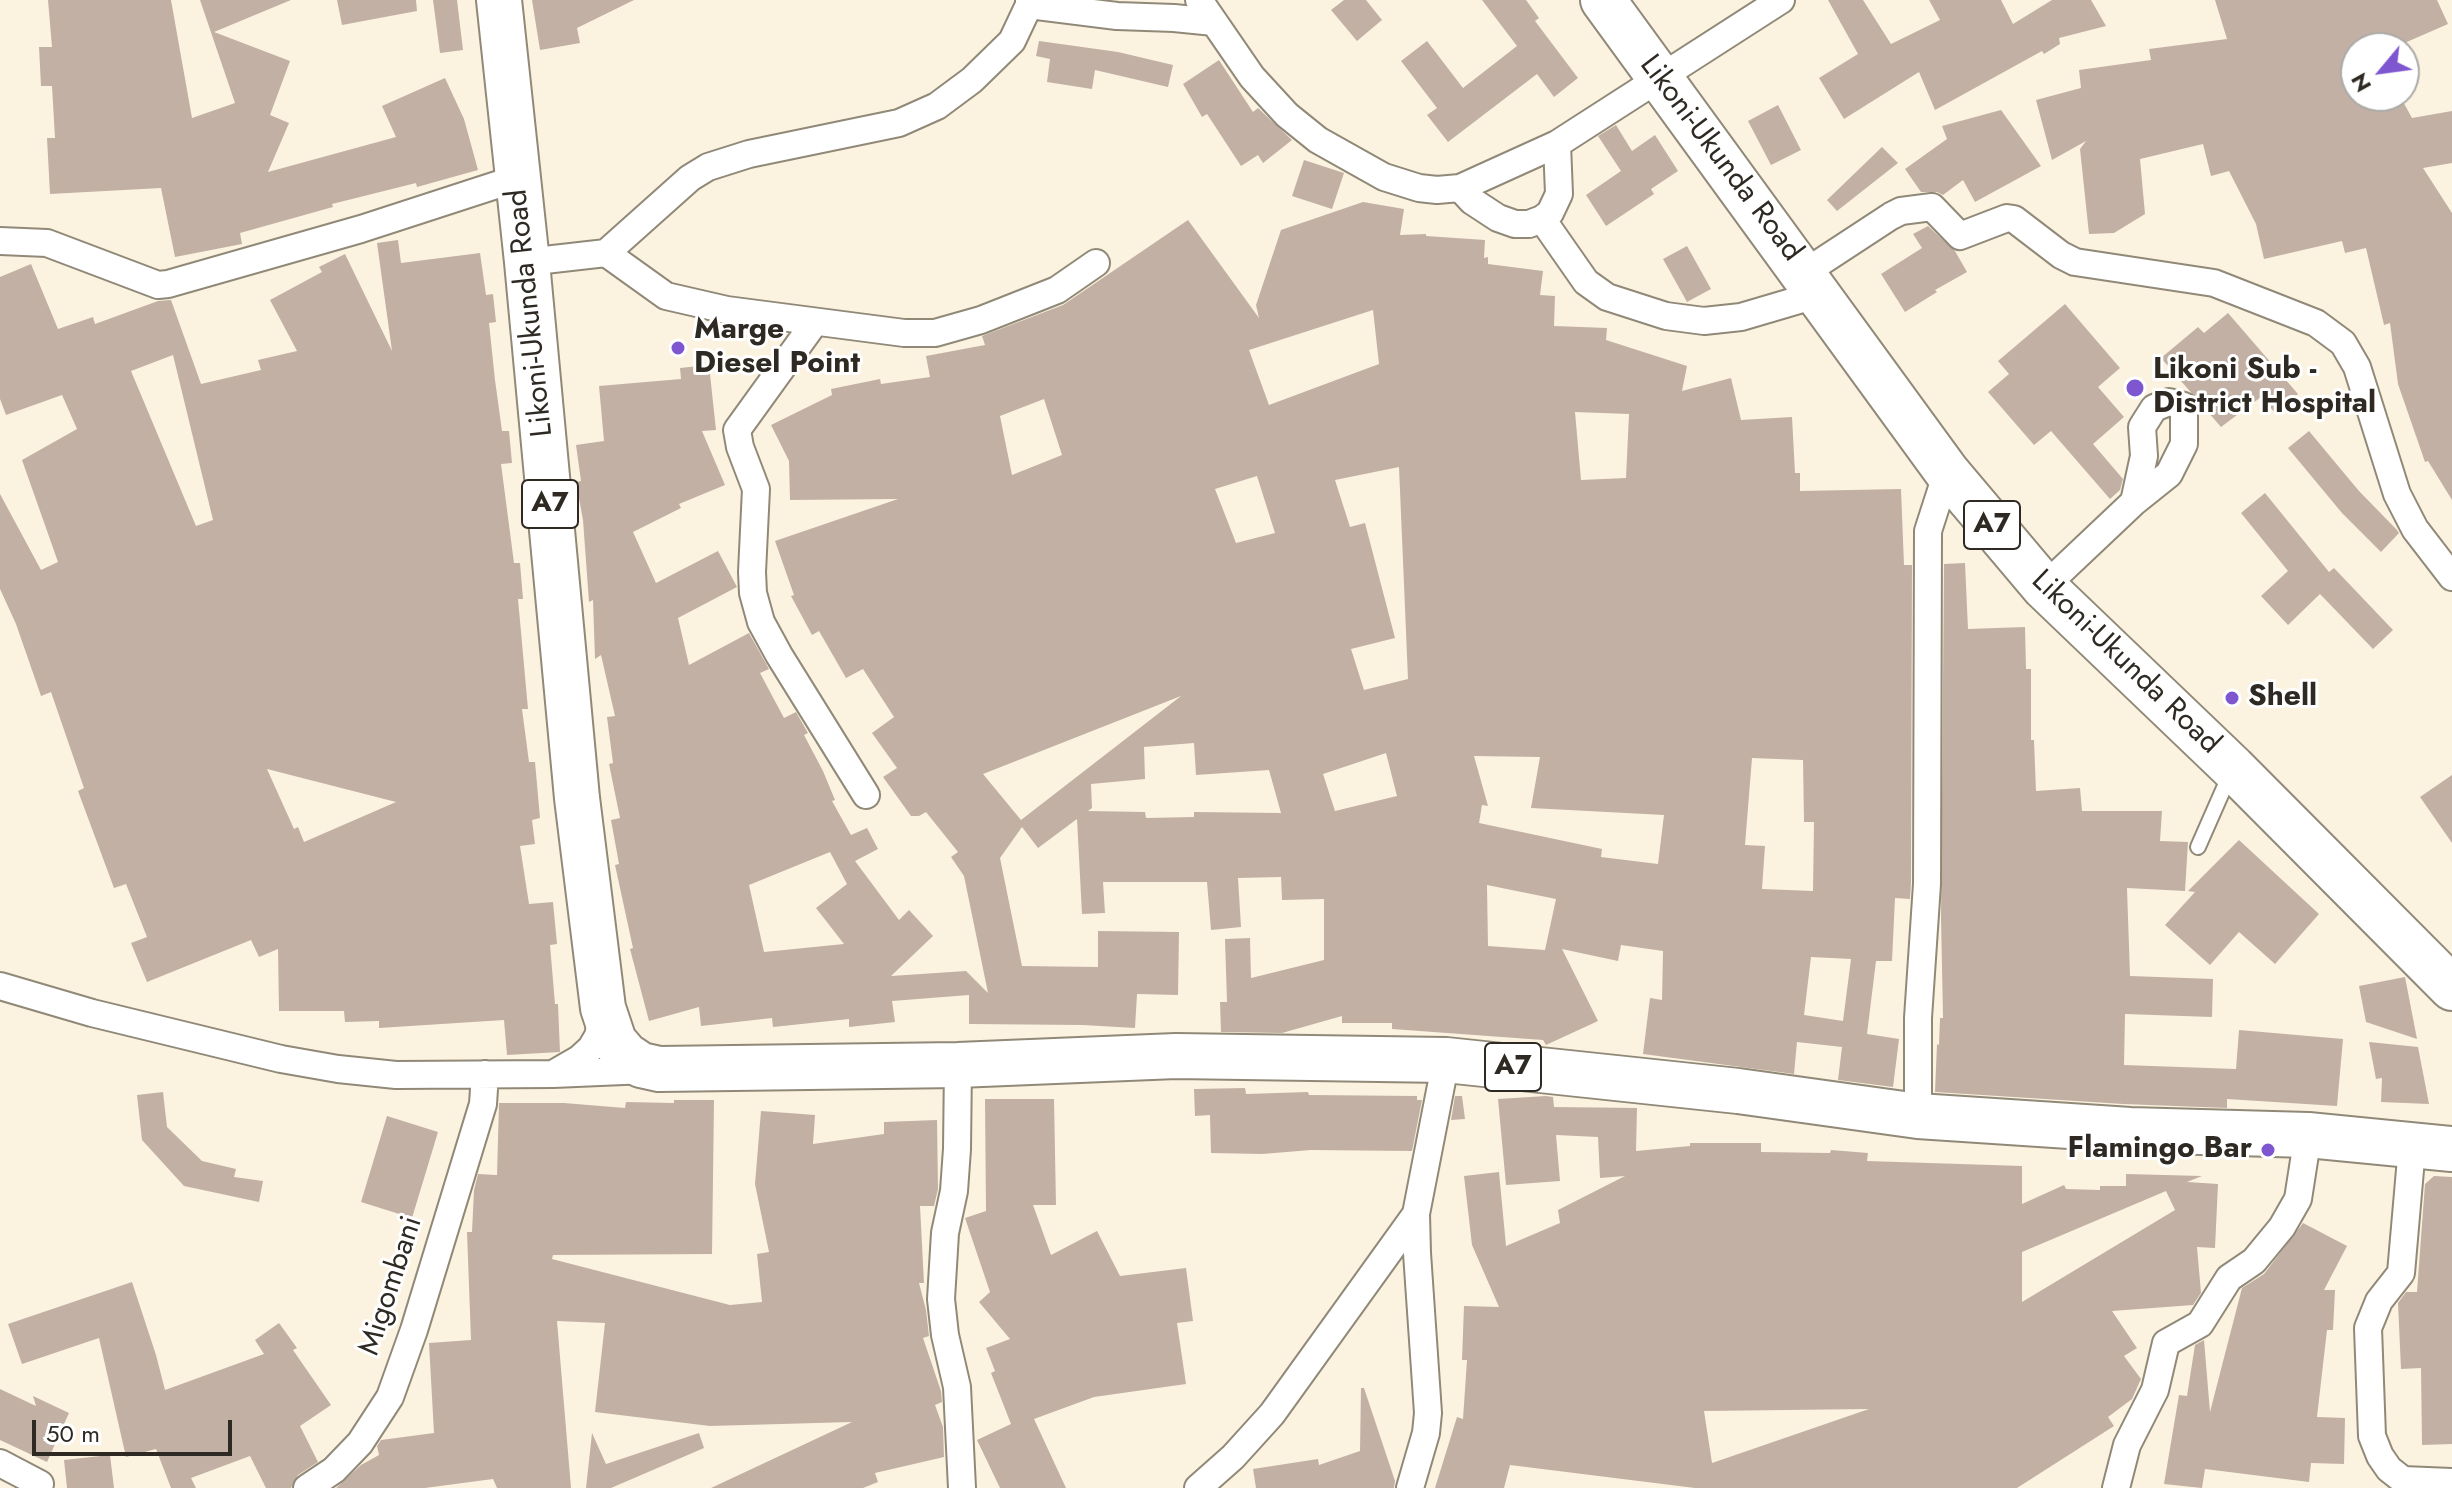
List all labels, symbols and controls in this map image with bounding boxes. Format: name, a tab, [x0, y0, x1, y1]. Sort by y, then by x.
north arrow	[2340, 32, 2420, 112]
street label: Likoni-Ukunda Road	[1631, 49, 1809, 269]
text: N	[2343, 67, 2379, 98]
street label: Likoni-Ukunda Road	[500, 187, 562, 439]
place label: Marge Diesel Point	[694, 313, 860, 384]
marker: Marge Diesel Point	[669, 339, 687, 357]
place label: Likoni Sub - District Hospital	[2153, 353, 2376, 424]
marker: Likoni Sub - District Hospital	[2124, 377, 2146, 399]
road number: A7	[522, 480, 578, 528]
road number: A7	[1964, 501, 2020, 549]
street label: Likoni-Ukunda Road	[2023, 564, 2227, 762]
place label: Shell	[2248, 680, 2317, 716]
marker: Shell	[2223, 689, 2241, 707]
road number: A7	[1485, 1043, 1541, 1091]
place label: Flamingo Bar	[2068, 1132, 2252, 1168]
marker: Flamingo Bar	[2259, 1141, 2277, 1159]
street label: Migombani	[353, 1212, 431, 1360]
scale bar	[36, 1404, 236, 1454]
text: 50 m	[46, 1416, 100, 1451]

